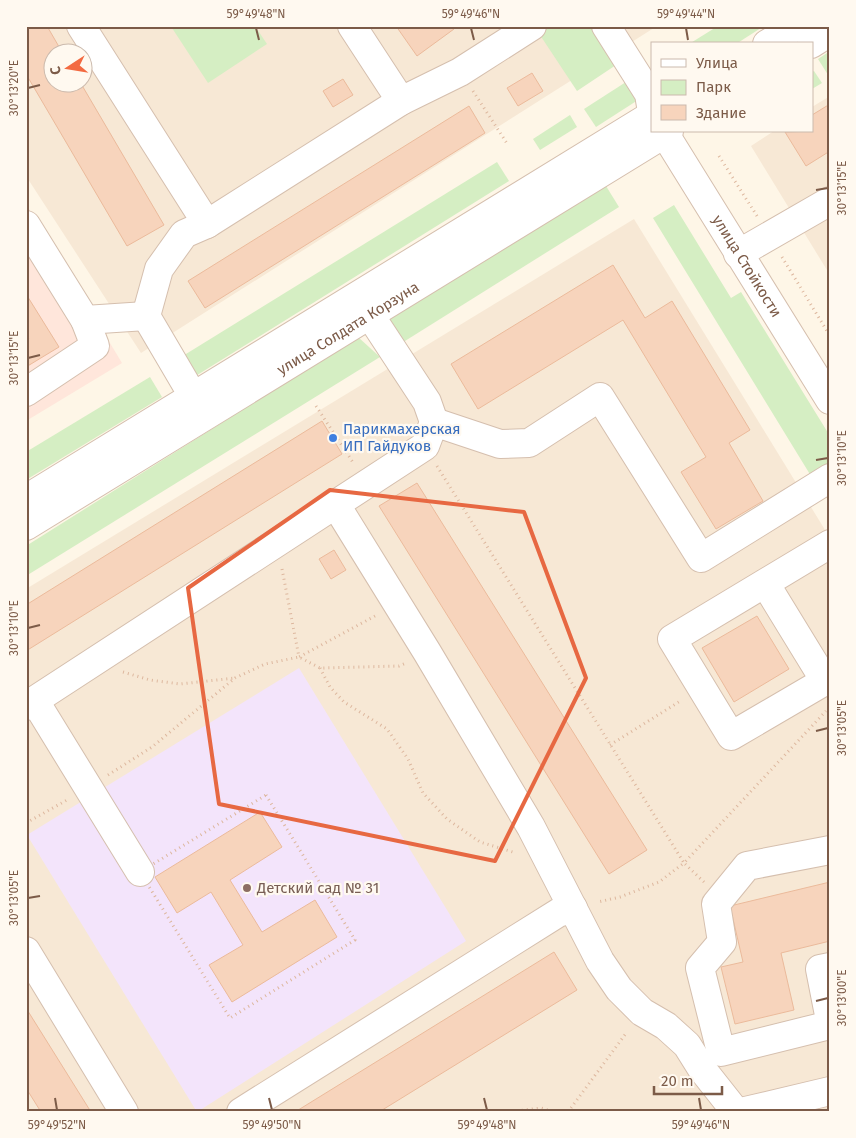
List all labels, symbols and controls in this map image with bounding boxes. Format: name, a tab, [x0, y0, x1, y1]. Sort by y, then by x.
text: 59°49'48"N	[227, 7, 285, 21]
text: 59°49'46"N	[442, 7, 500, 21]
text: 59°49'44"N	[657, 7, 715, 21]
north arrow	[42, 42, 92, 92]
legend	[651, 42, 814, 132]
text: Улица	[696, 54, 738, 72]
text: 30°13'20"E	[7, 60, 21, 116]
text: С	[47, 65, 65, 76]
text: Парк	[696, 78, 731, 96]
text: Здание	[696, 104, 746, 122]
text: 30°13'15"E	[835, 161, 849, 215]
street label: улица Стойкости	[708, 212, 785, 321]
street label: улица Солдата Корзуна	[274, 278, 422, 379]
text: 30°13'15"E	[7, 331, 21, 385]
place label: Парикмахерская ИП Гайдуков	[343, 420, 461, 455]
text: 30°13'10"E	[835, 430, 849, 486]
marker: Парикмахерская ИП Гайдуков	[327, 432, 339, 444]
text: 30°13'10"E	[7, 600, 21, 656]
text: 30°13'05"E	[835, 700, 849, 756]
text: 30°13'05"E	[7, 870, 21, 926]
place label: Детский сад № 31	[256, 879, 379, 897]
marker: Детский сад № 31	[241, 882, 253, 894]
text: 30°13'00"E	[835, 969, 849, 1027]
scale bar	[654, 1063, 721, 1095]
text: 20 m	[661, 1072, 694, 1090]
text: 59°49'52"N	[28, 1118, 86, 1132]
text: 59°49'50"N	[242, 1118, 302, 1132]
text: 59°49'48"N	[458, 1118, 516, 1132]
text: 59°49'46"N	[672, 1118, 730, 1132]

